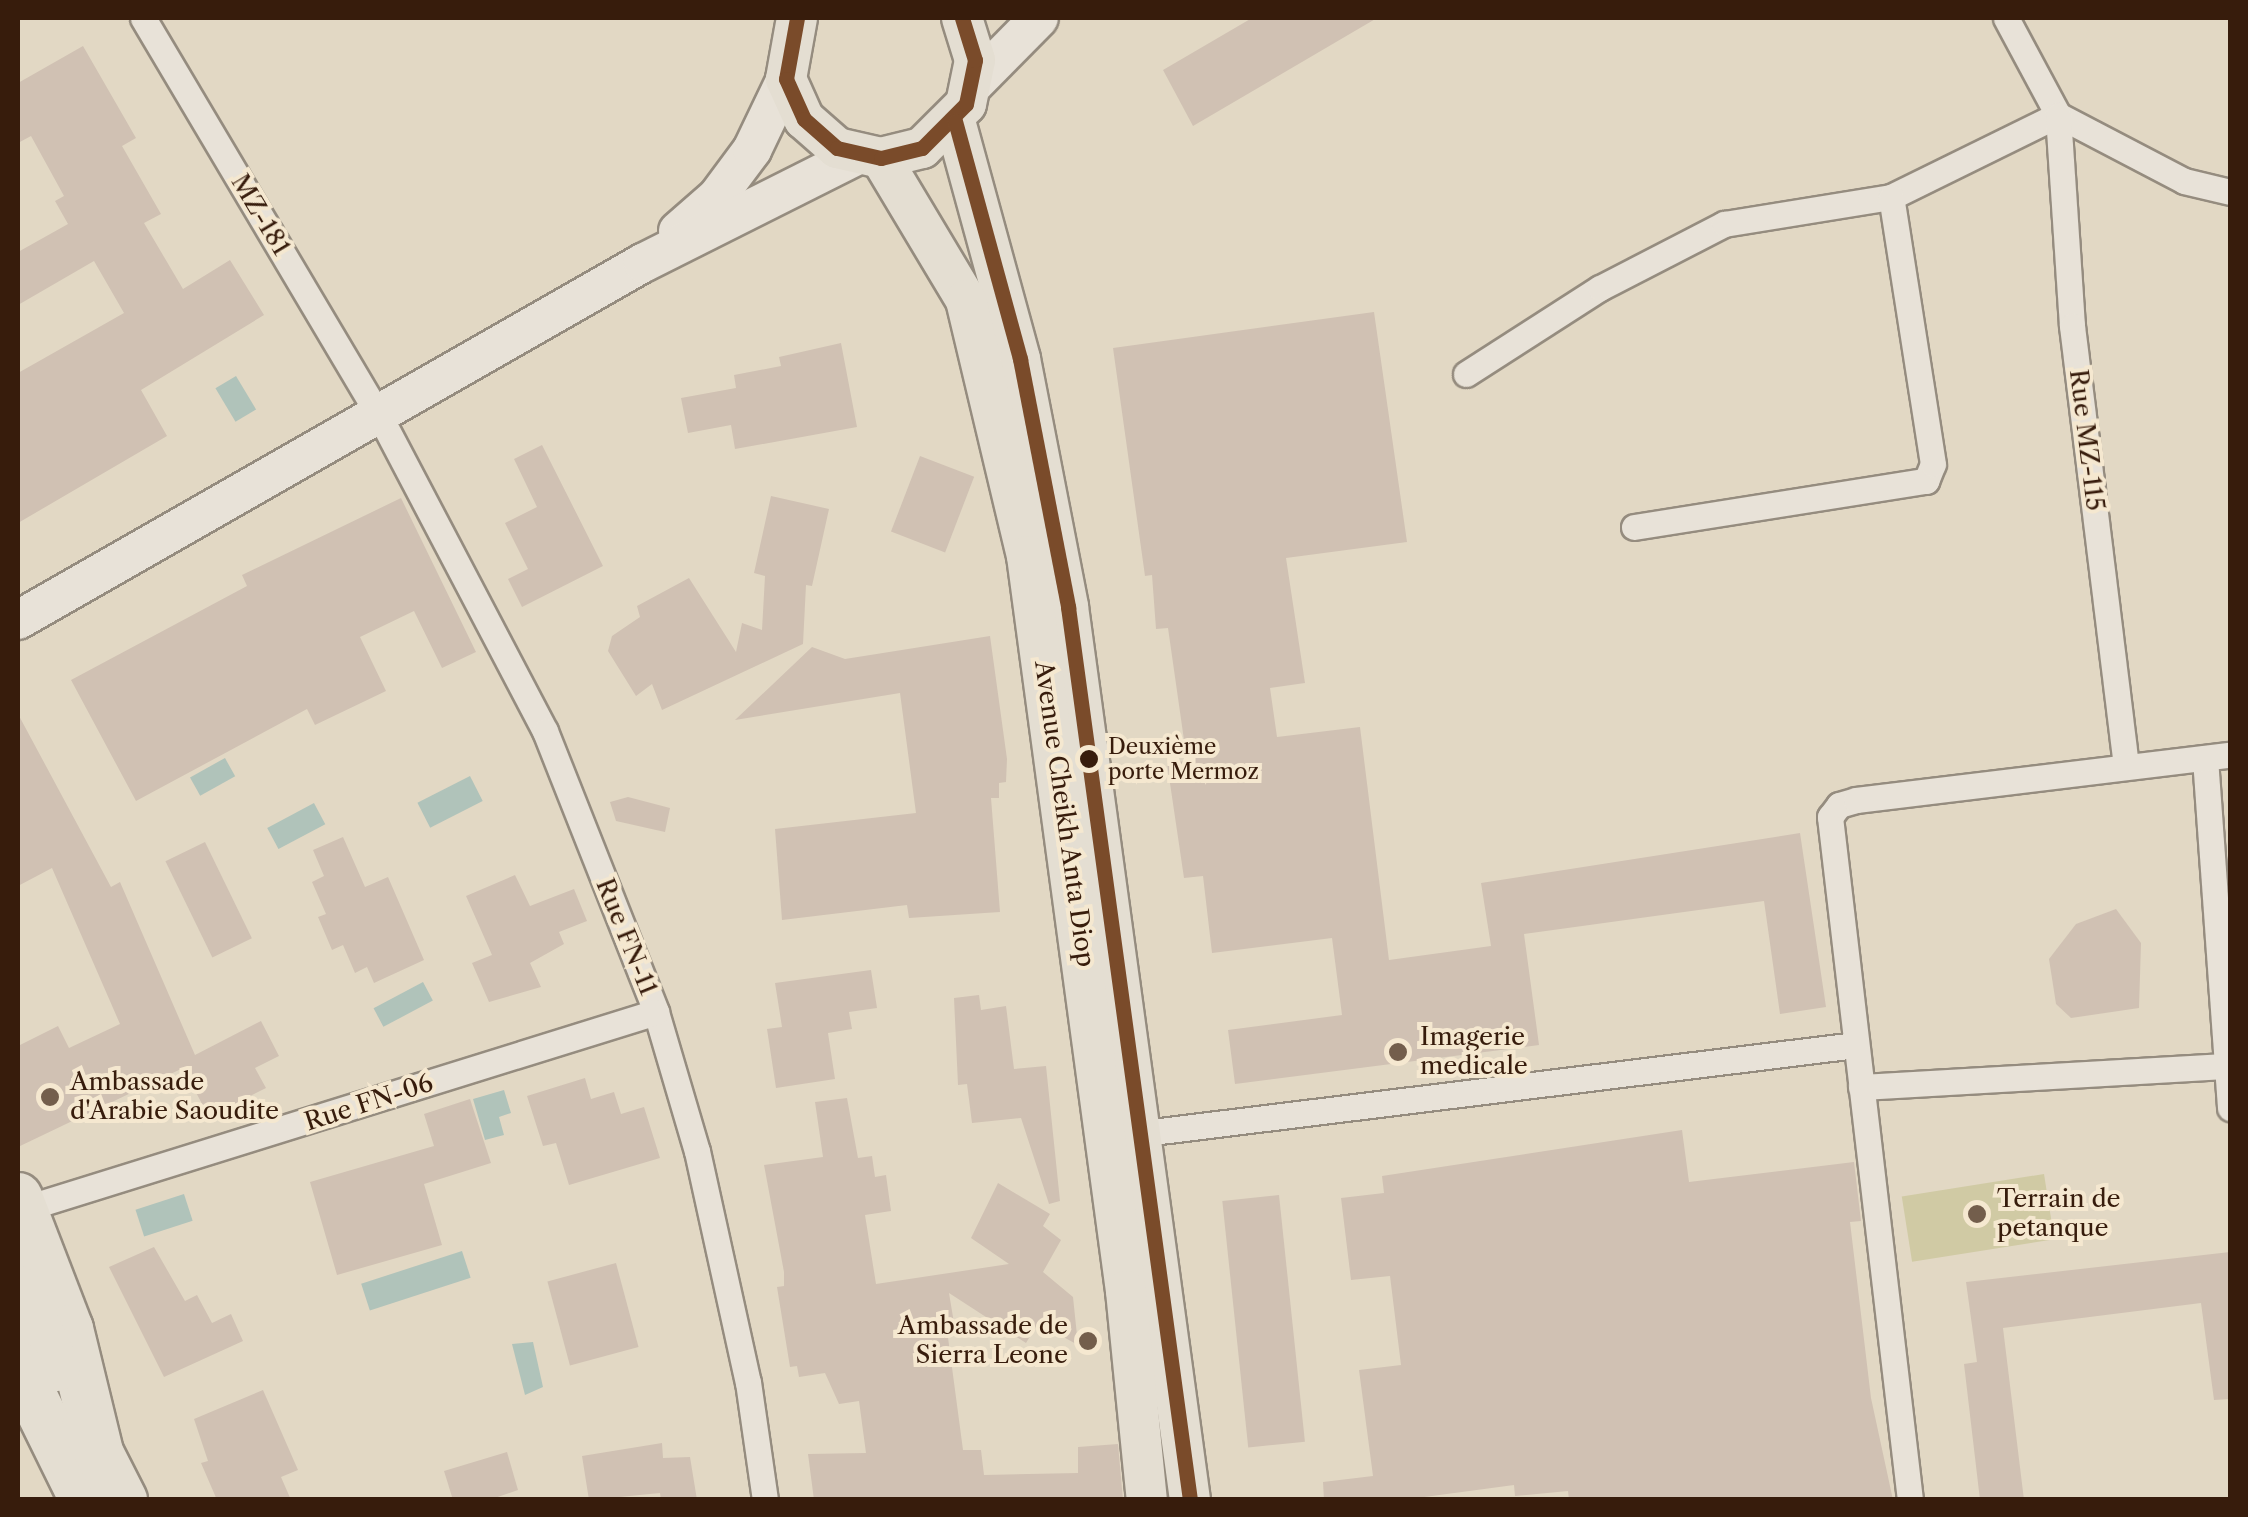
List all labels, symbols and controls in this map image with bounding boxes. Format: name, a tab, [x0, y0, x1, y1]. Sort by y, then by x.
street label: MZ-181	[224, 169, 296, 261]
street label: Rue MZ-115	[2062, 368, 2110, 512]
street label: Avenue Cheikh Anta Diop	[1028, 658, 1100, 970]
place label: Deuxième porte Mermoz	[1108, 733, 1259, 784]
marker: Deuxième porte Mermoz	[1079, 749, 1099, 769]
street label: Rue FN-11	[589, 874, 663, 1000]
place label: Imagerie medicale	[1420, 1023, 1528, 1082]
marker: Imagerie medicale	[1385, 1039, 1411, 1065]
place label: Ambassade d'Arabie Saoudite	[70, 1068, 279, 1127]
street label: Rue FN-06	[301, 1068, 437, 1138]
marker: Ambassade d'Arabie Saoudite	[39, 1086, 61, 1108]
place label: Terrain de petanque	[1997, 1185, 2121, 1244]
marker: Terrain de petanque	[1966, 1203, 1988, 1225]
place label: Ambassade de Sierra Leone	[898, 1312, 1068, 1371]
marker: Ambassade de Sierra Leone	[1077, 1330, 1099, 1352]

